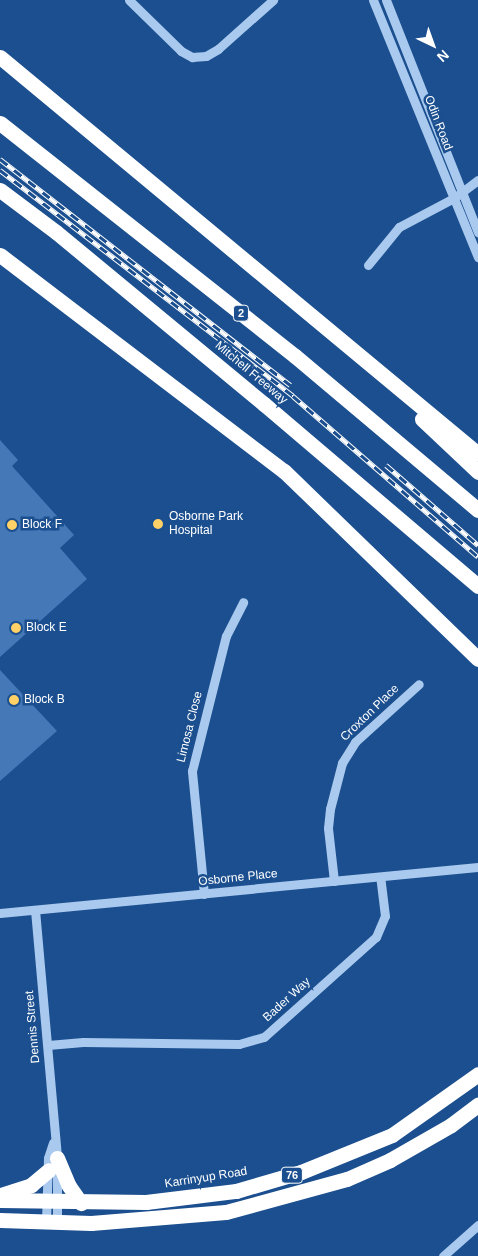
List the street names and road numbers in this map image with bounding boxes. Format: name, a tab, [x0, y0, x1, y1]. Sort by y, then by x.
street label: Odin Road	[421, 94, 455, 152]
road number: 2	[232, 304, 250, 322]
street label: Mitchell Freeway	[212, 339, 290, 407]
street label: Croxton Place	[338, 682, 402, 744]
street label: Limosa Close	[174, 690, 206, 764]
street label: Osborne Place	[198, 867, 278, 889]
street label: Bader Way	[260, 975, 314, 1025]
street label: Dennis Street	[23, 990, 43, 1064]
street label: Karrinyup Road	[164, 1164, 248, 1192]
road number: 76	[281, 1166, 303, 1184]

